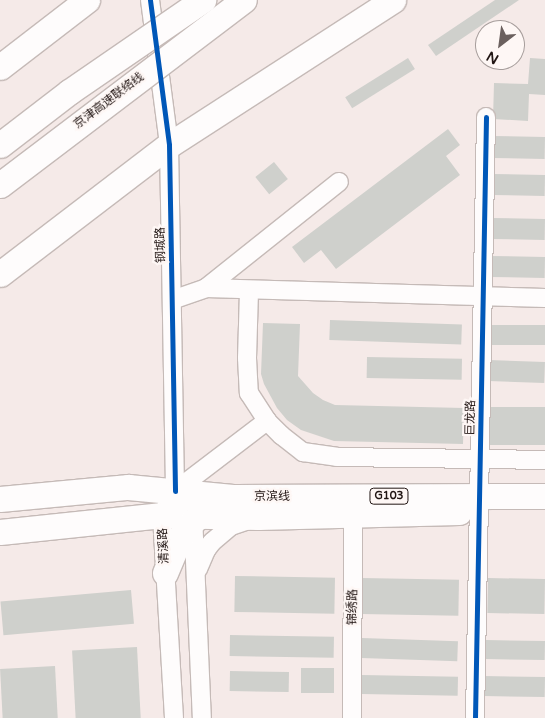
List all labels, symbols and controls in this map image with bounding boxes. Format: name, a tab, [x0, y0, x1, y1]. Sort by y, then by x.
north arrow	[475, 20, 525, 70]
text: N	[484, 47, 502, 68]
street label: 京津高速联络线	[71, 70, 147, 132]
street label: 钢城路	[153, 227, 169, 263]
street label: 巨龙路	[463, 400, 479, 436]
road number: G103	[369, 488, 409, 504]
street label: 京滨线	[254, 490, 290, 504]
street label: 清溪路	[156, 528, 172, 564]
street label: 锦绣路	[345, 589, 361, 625]

